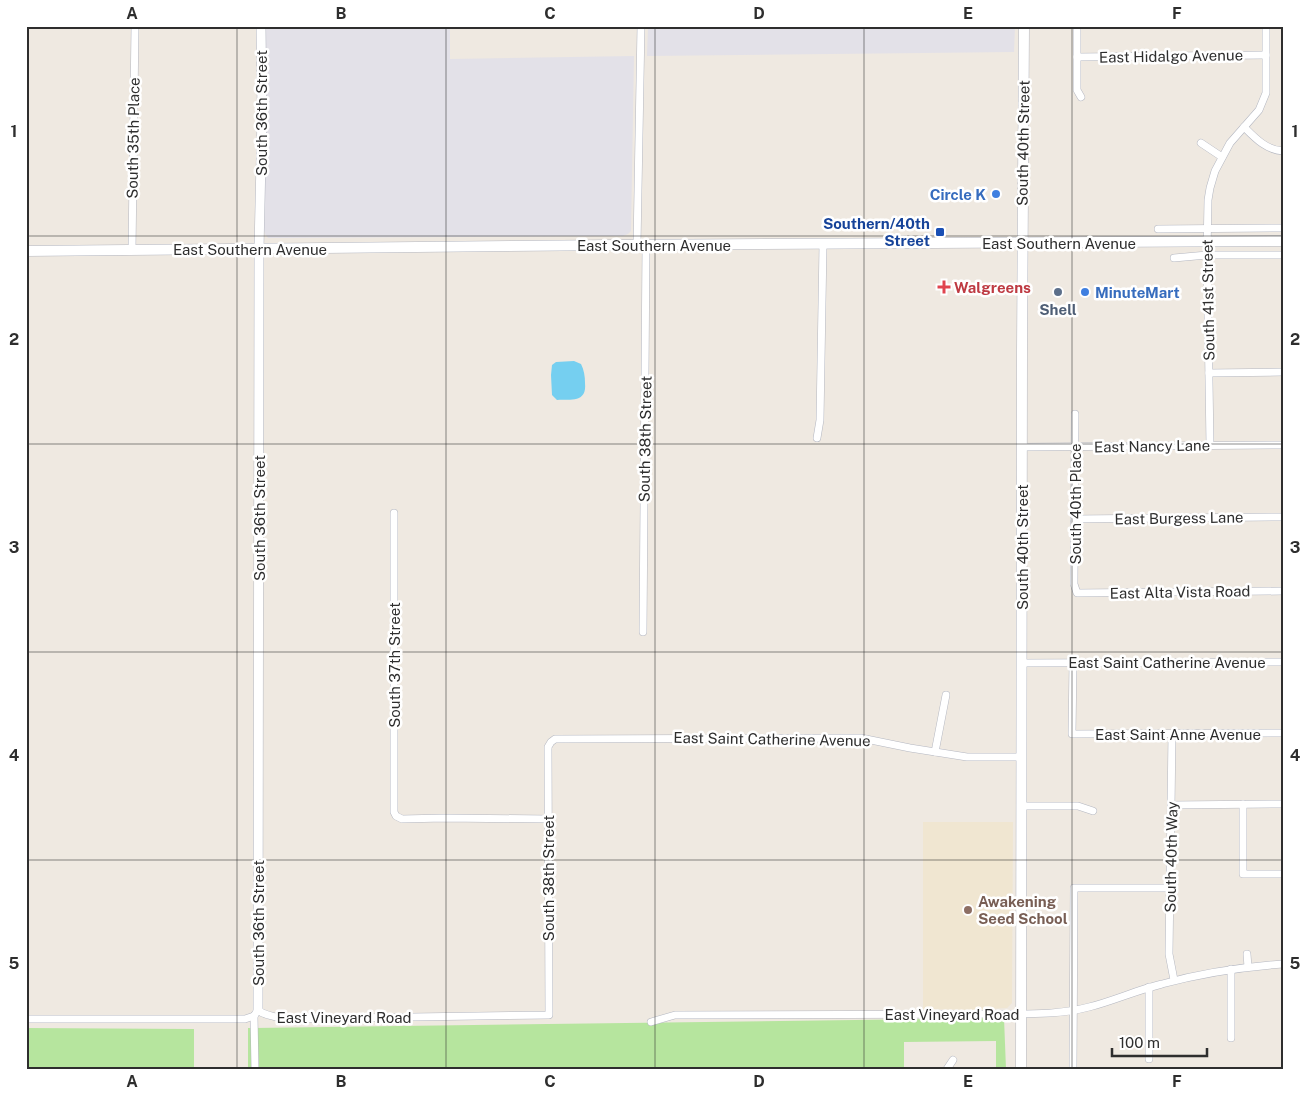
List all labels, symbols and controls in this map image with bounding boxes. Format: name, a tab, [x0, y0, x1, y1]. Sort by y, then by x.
text: A	[126, 4, 138, 23]
text: B	[336, 4, 347, 23]
text: C	[544, 4, 556, 23]
text: D	[753, 4, 765, 23]
text: E	[963, 4, 973, 23]
text: F	[1172, 4, 1182, 23]
street label: East Hidalgo Avenue	[1099, 46, 1243, 66]
street label: South 36th Street	[253, 50, 270, 176]
street label: South 35th Place	[123, 77, 143, 199]
street label: South 40th Street	[1013, 80, 1033, 206]
text: 1	[11, 122, 17, 141]
text: 1	[1292, 122, 1298, 141]
place label: Circle K	[930, 186, 986, 203]
marker: Circle K	[990, 188, 1002, 200]
place label: Southern/40th Street	[823, 215, 930, 249]
marker: Southern/40th Street	[934, 226, 946, 238]
street label: East Southern Avenue	[982, 235, 1136, 252]
street label: East Southern Avenue	[577, 237, 731, 254]
street label: South 41st Street	[1198, 239, 1218, 361]
street label: East Southern Avenue	[173, 241, 327, 258]
place label: Walgreens	[954, 279, 1031, 296]
marker: Walgreens	[938, 281, 950, 293]
place label: MinuteMart	[1095, 284, 1180, 301]
marker: Shell	[1052, 286, 1064, 298]
marker: MinuteMart	[1079, 286, 1091, 298]
place label: Shell	[1039, 301, 1077, 318]
text: 2	[9, 330, 19, 349]
text: 2	[1290, 330, 1300, 349]
street label: South 38th Street	[635, 376, 655, 502]
street label: East Nancy Lane	[1094, 436, 1210, 456]
street label: South 40th Place	[1067, 444, 1084, 565]
street label: South 36th Street	[251, 455, 268, 581]
street label: South 40th Street	[1014, 484, 1031, 610]
street label: East Burgess Lane	[1114, 508, 1244, 528]
text: 3	[9, 538, 19, 557]
text: 3	[1290, 538, 1300, 557]
street label: East Alta Vista Road	[1109, 582, 1251, 602]
street label: South 37th Street	[386, 602, 403, 728]
street label: East Saint Catherine Avenue	[1068, 654, 1266, 671]
street label: East Saint Anne Avenue	[1095, 726, 1261, 743]
street label: East Saint Catherine Avenue	[673, 729, 871, 749]
text: 4	[9, 746, 20, 765]
text: 4	[1290, 746, 1301, 765]
street label: South 40th Way	[1162, 801, 1180, 913]
street label: South 38th Street	[540, 815, 557, 941]
street label: South 36th Street	[250, 860, 267, 986]
place label: Awakening Seed School	[978, 893, 1068, 927]
marker: Awakening Seed School	[962, 904, 974, 916]
text: 5	[9, 954, 20, 973]
text: 5	[1290, 954, 1301, 973]
street label: East Vineyard Road	[885, 1006, 1019, 1023]
street label: East Vineyard Road	[277, 1009, 411, 1026]
scale bar	[1112, 1025, 1206, 1057]
text: 100 m	[1119, 1034, 1160, 1051]
text: A	[126, 1072, 138, 1091]
text: B	[336, 1072, 347, 1091]
text: C	[544, 1072, 556, 1091]
text: D	[753, 1072, 765, 1091]
text: E	[963, 1072, 973, 1091]
text: F	[1172, 1072, 1182, 1091]

